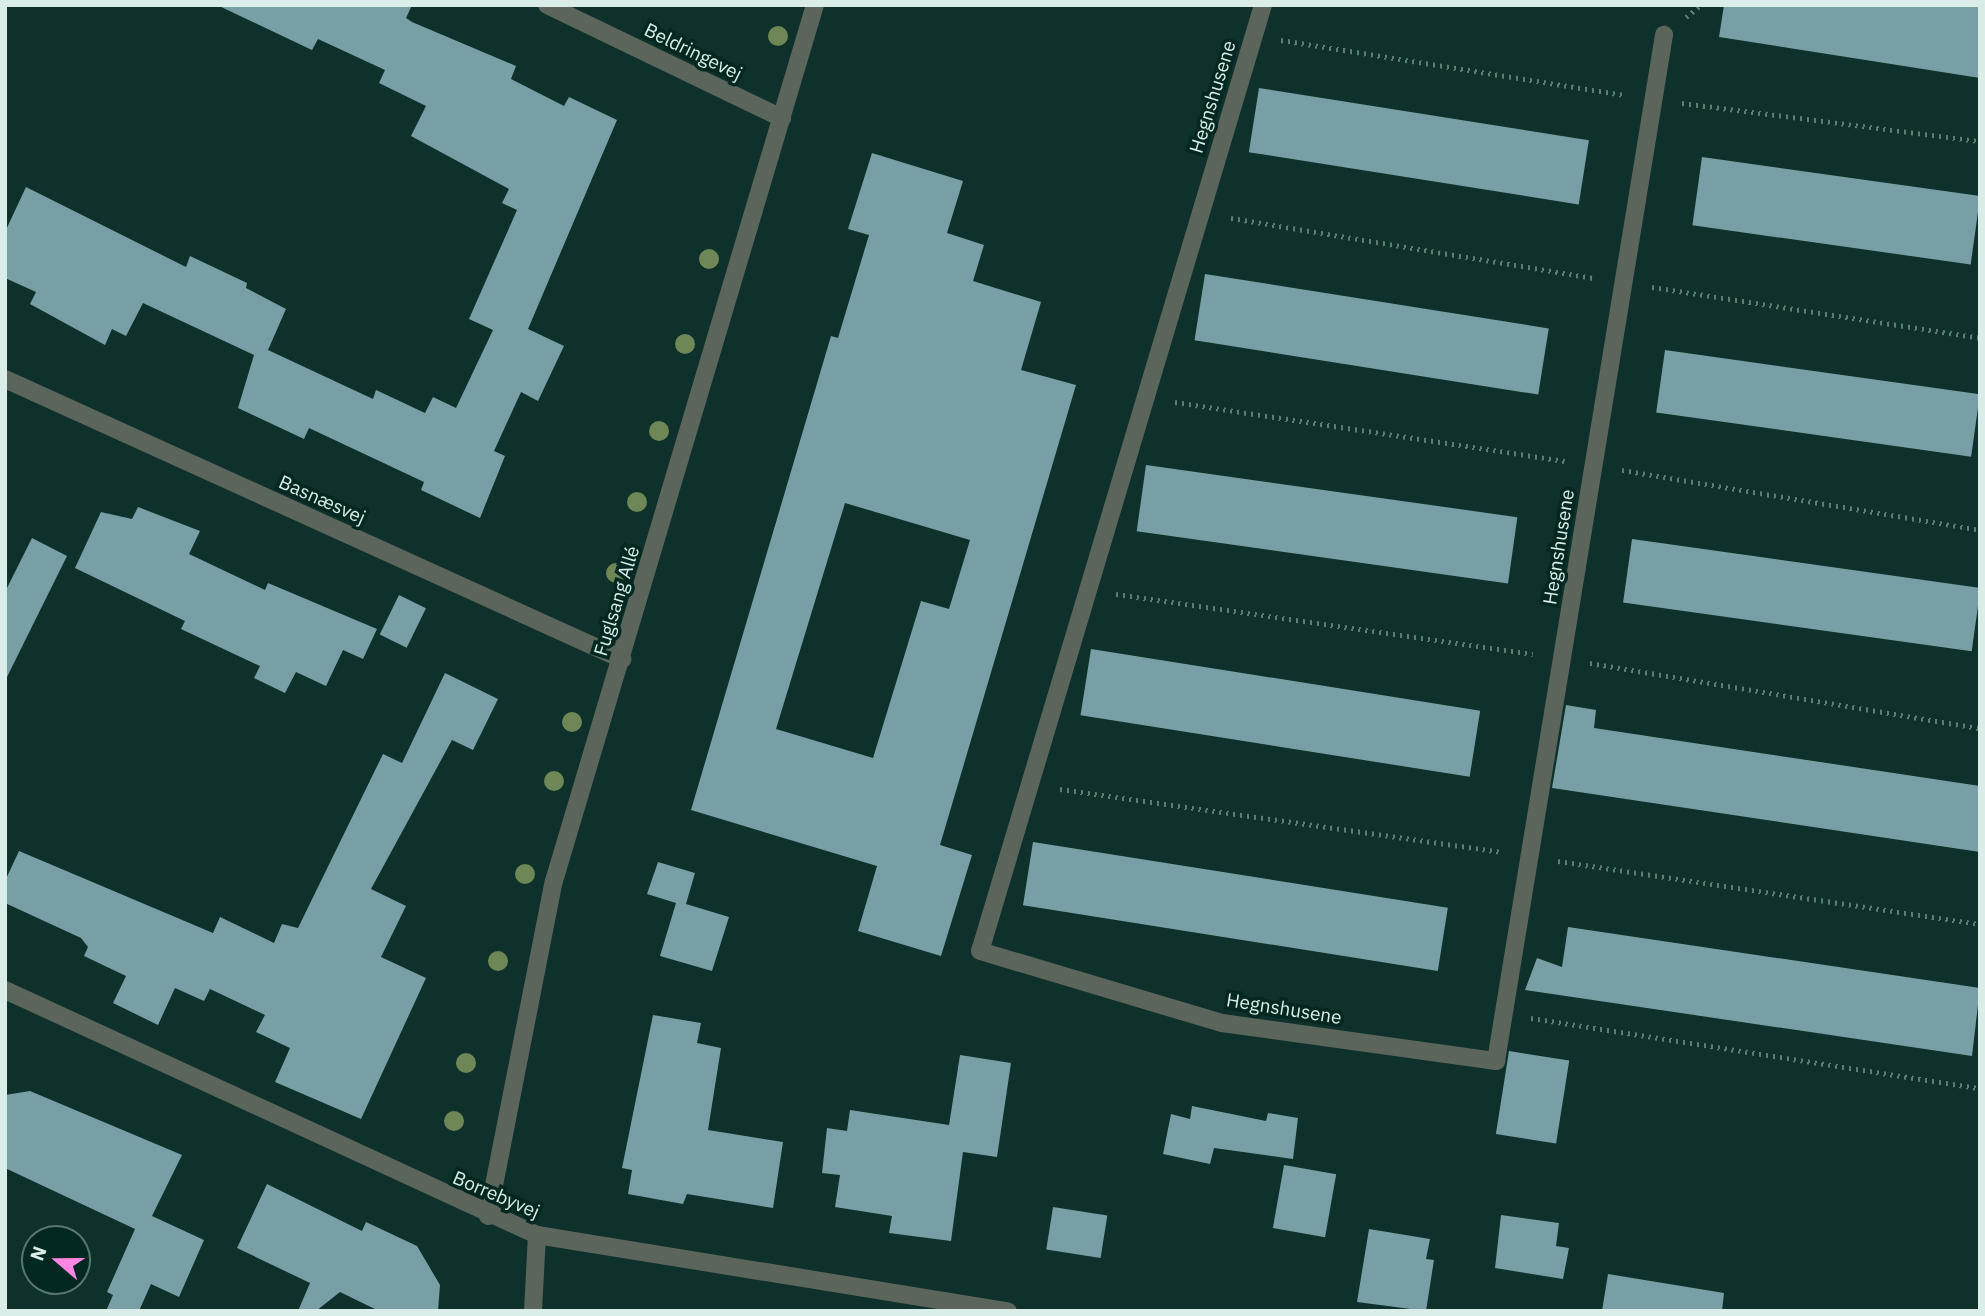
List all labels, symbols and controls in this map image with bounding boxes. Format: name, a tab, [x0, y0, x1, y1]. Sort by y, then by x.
street label: Beldringevej	[640, 18, 746, 86]
street label: Hegnshusene	[1185, 38, 1241, 156]
street label: Basnæsvej	[275, 471, 369, 529]
street label: Hegnshusene	[1539, 488, 1579, 606]
street label: Fuglsang Allé	[589, 543, 645, 659]
street label: Hegnshusene	[1225, 989, 1343, 1029]
street label: Borrebyvej	[449, 1167, 543, 1223]
north arrow	[21, 1225, 91, 1295]
text: N	[25, 1243, 52, 1264]

